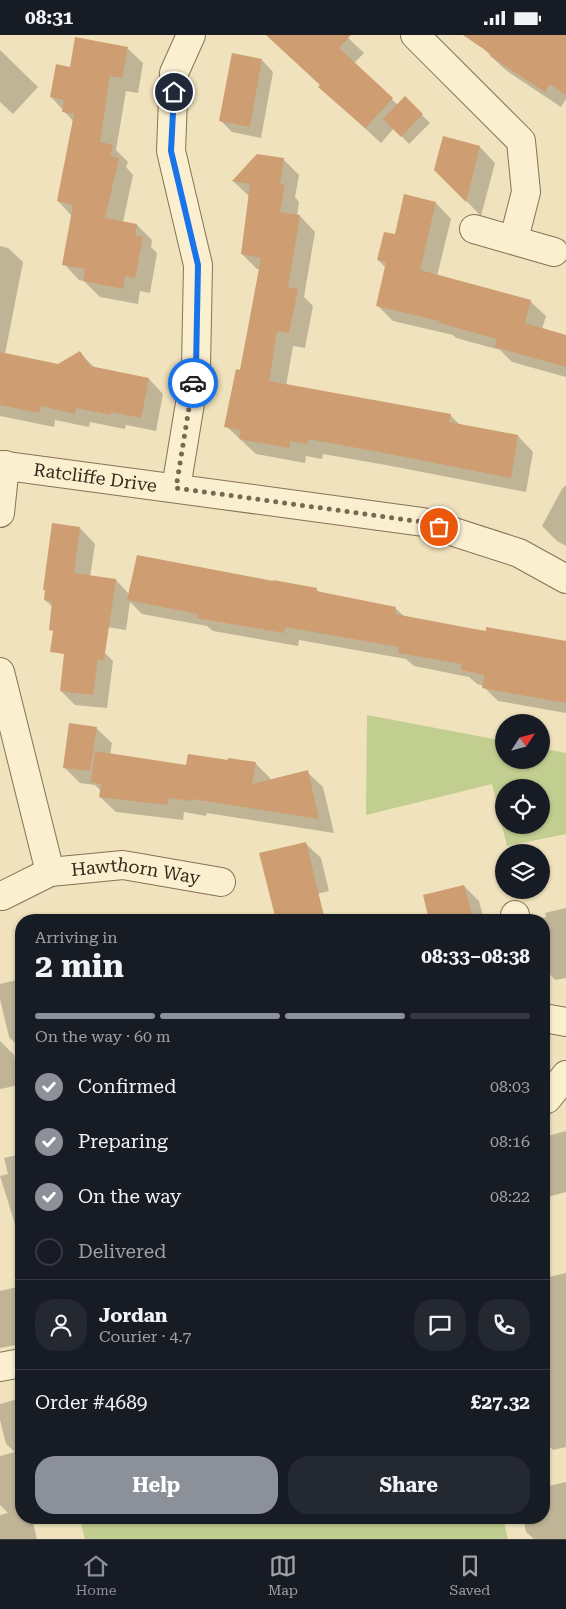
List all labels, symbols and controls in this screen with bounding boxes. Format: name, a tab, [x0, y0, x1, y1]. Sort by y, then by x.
text: 08:31	[25, 6, 74, 29]
pin	[153, 71, 195, 113]
icon: home	[160, 78, 188, 106]
courier	[168, 358, 218, 408]
icon: car	[179, 369, 207, 397]
street label: Ratcliffe Drive	[32, 459, 158, 496]
pin	[418, 506, 460, 548]
icon: bag	[425, 513, 453, 541]
north arrow	[495, 714, 550, 769]
map controls	[495, 714, 550, 899]
button: locate	[495, 779, 550, 834]
button: layers	[495, 844, 550, 899]
street label: Hawthorn Way	[70, 853, 202, 888]
text: Arriving in	[35, 928, 118, 947]
text: 08:33–08:38	[421, 945, 530, 968]
text: 2 min	[35, 947, 124, 985]
text: On the way · 60 m	[35, 1027, 171, 1046]
icon: check	[35, 1073, 63, 1101]
text: Confirmed	[78, 1075, 176, 1098]
text: 08:03	[490, 1077, 530, 1096]
icon: check	[35, 1128, 63, 1156]
text: Preparing	[78, 1130, 168, 1153]
text: 08:16	[490, 1132, 530, 1151]
icon: check	[35, 1183, 63, 1211]
text: On the way	[78, 1185, 181, 1208]
text: 08:22	[490, 1187, 530, 1206]
text: Delivered	[78, 1240, 166, 1263]
button: person	[35, 1299, 87, 1351]
button: chat	[414, 1299, 466, 1351]
button: phone	[478, 1299, 530, 1351]
text: Jordan	[99, 1304, 168, 1327]
text: Courier · 4.7	[99, 1327, 192, 1346]
text: Order #4689	[35, 1391, 147, 1414]
text: £27.32	[471, 1391, 530, 1414]
button: Help	[35, 1456, 278, 1514]
button: Share	[288, 1456, 530, 1514]
tab: Home	[76, 1552, 116, 1598]
tab: Map	[268, 1552, 298, 1598]
tab: Saved	[450, 1552, 490, 1598]

